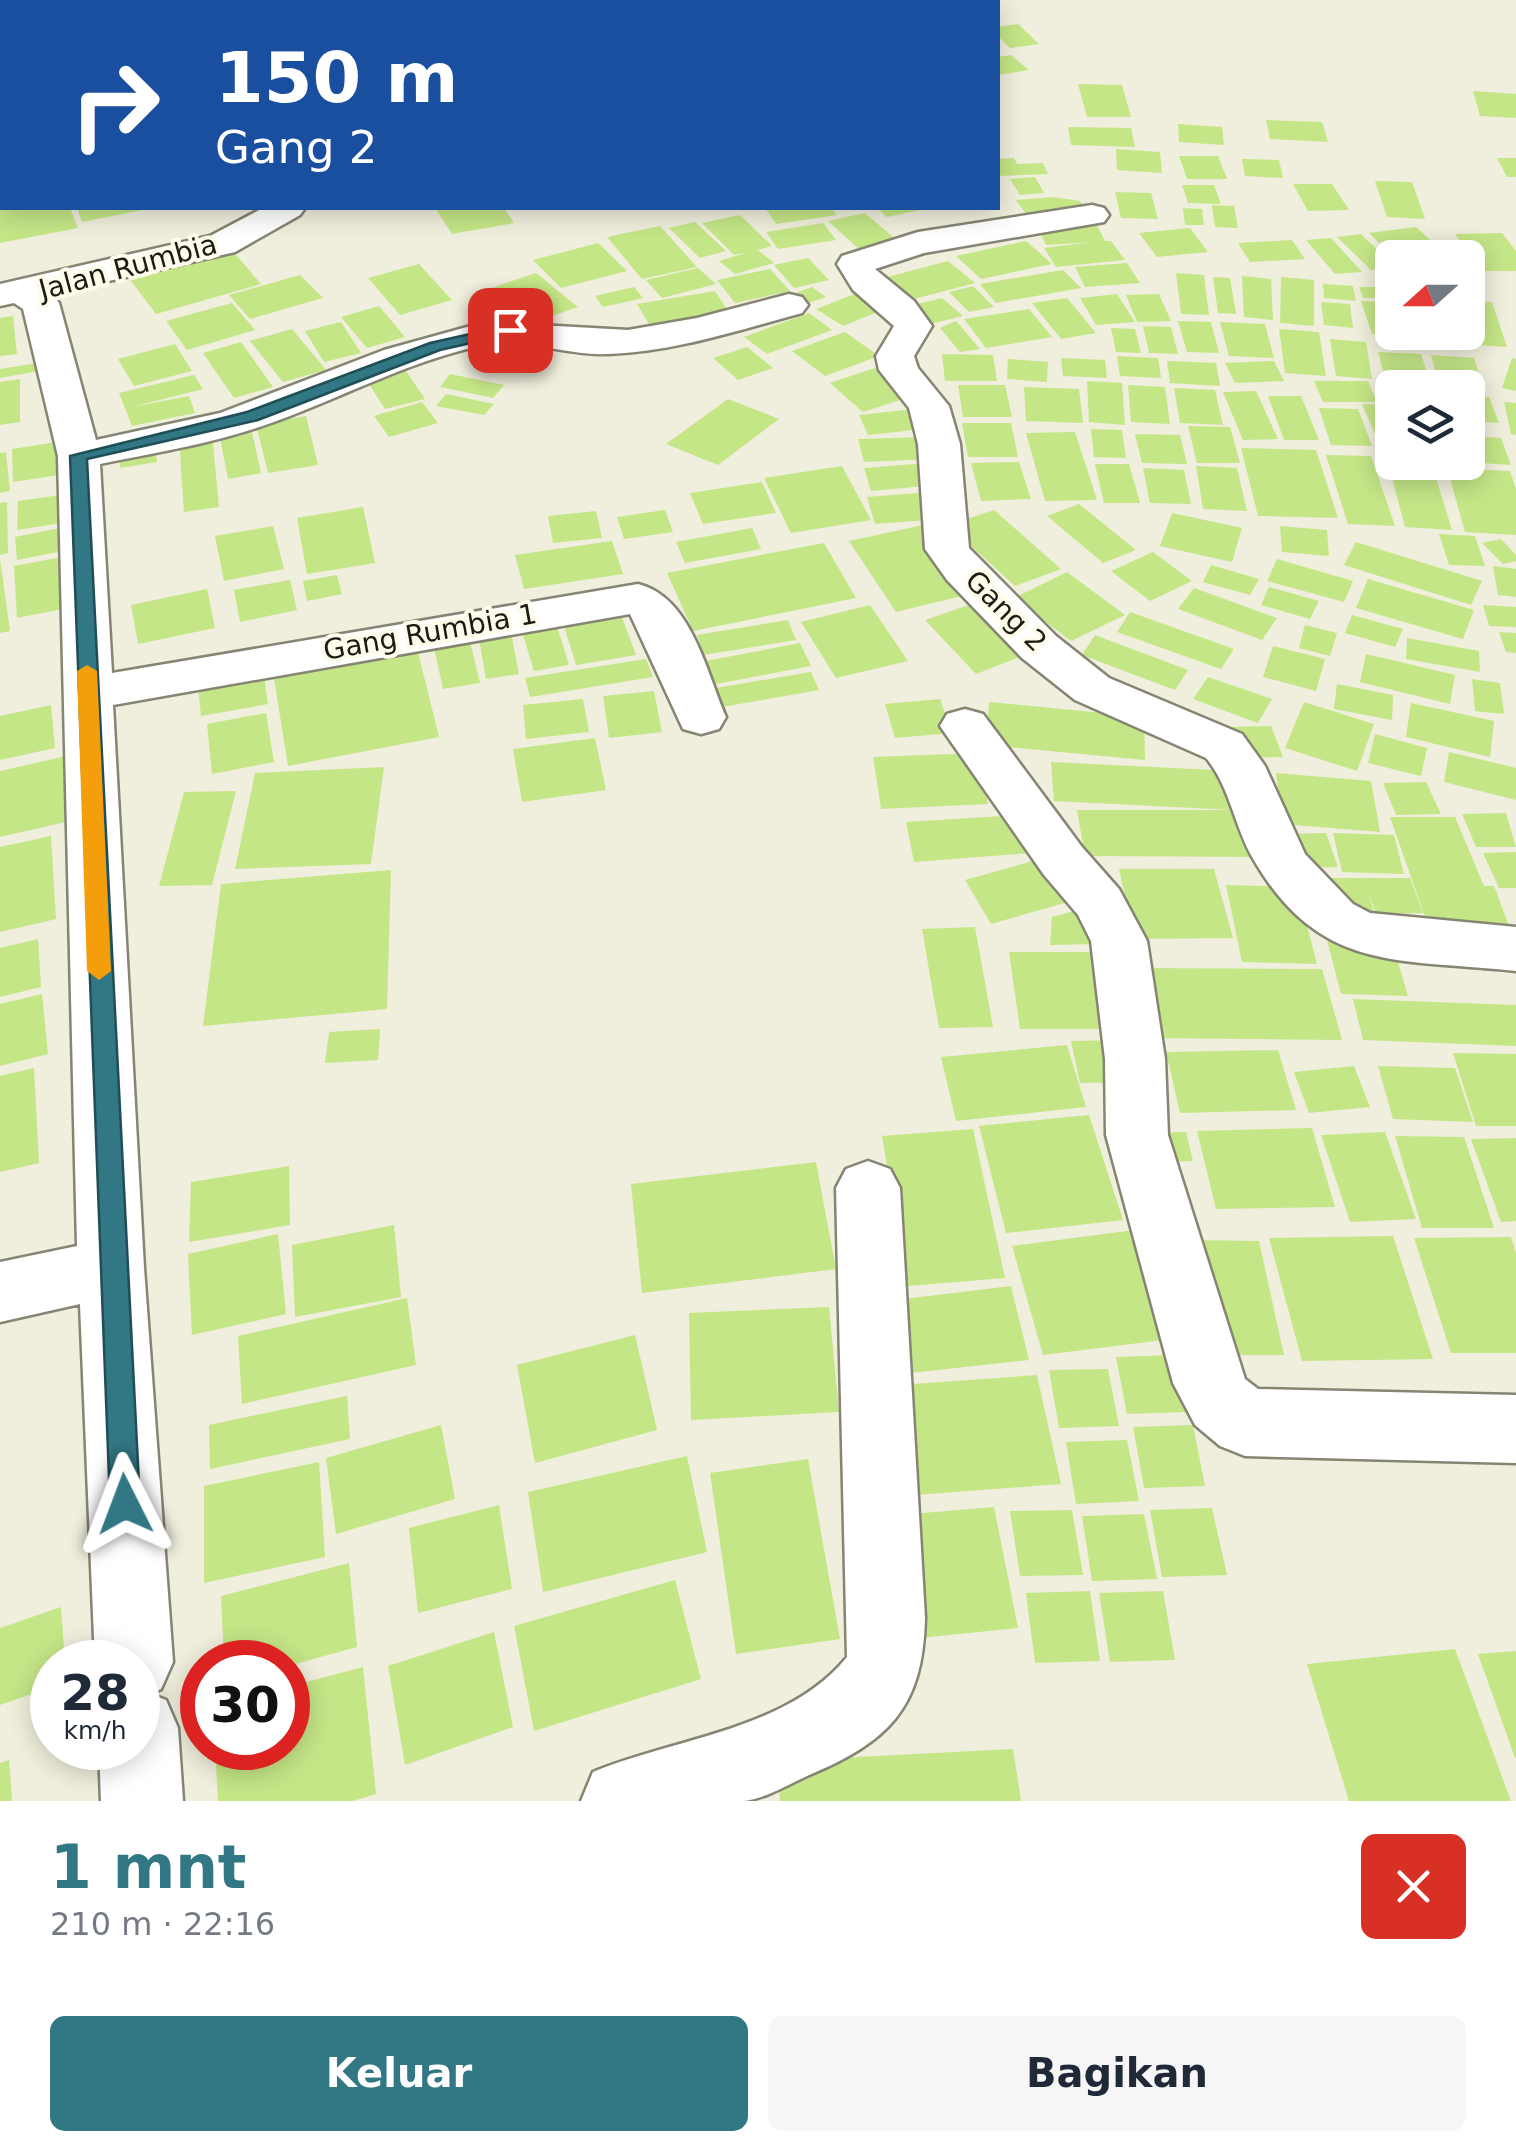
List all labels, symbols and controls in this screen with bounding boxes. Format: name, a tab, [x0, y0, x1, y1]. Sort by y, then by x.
text: 150 m	[215, 37, 458, 119]
icon: right	[50, 40, 180, 170]
text: Gang 2	[215, 121, 377, 174]
street label: Jalan Rumbia	[33, 227, 221, 307]
north arrow	[1375, 240, 1485, 350]
map controls	[1375, 240, 1485, 480]
pin	[468, 288, 553, 373]
icon: arrive	[483, 303, 538, 358]
button: layers	[1375, 370, 1485, 480]
street label: Gang 2	[959, 564, 1053, 658]
street label: Gang Rumbia 1	[321, 597, 539, 667]
position arrow	[73, 1452, 177, 1556]
speed limit sign: 30	[180, 1640, 310, 1770]
text: 28	[60, 1664, 130, 1722]
text: km/h	[63, 1716, 127, 1745]
text: 1 mnt	[50, 1832, 247, 1902]
button: close	[1361, 1834, 1466, 1939]
text: 210 m · 22:16	[50, 1905, 275, 1943]
button: Keluar	[50, 2016, 748, 2131]
button: Bagikan	[768, 2016, 1466, 2131]

